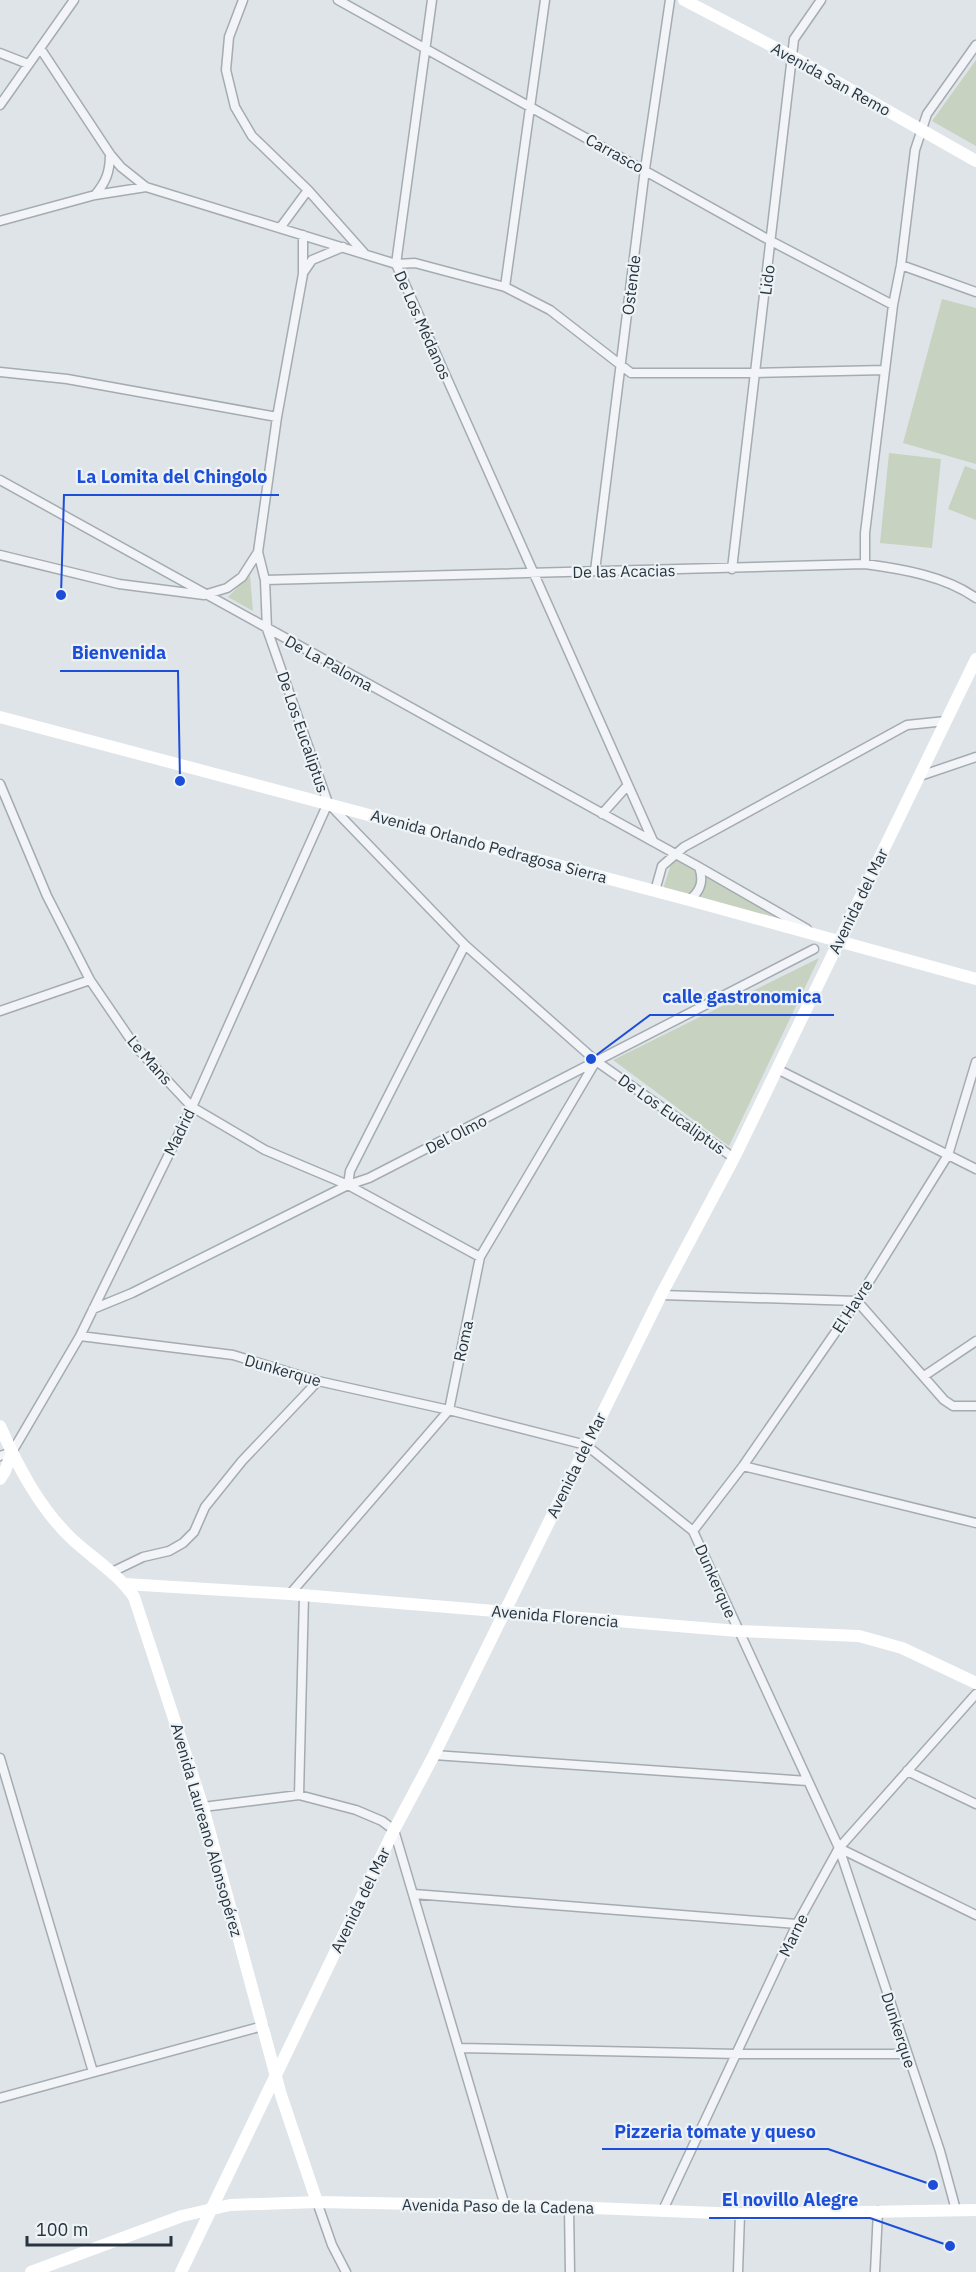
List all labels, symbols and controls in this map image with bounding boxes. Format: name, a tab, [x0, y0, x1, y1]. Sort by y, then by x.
street label: Avenida San Remo	[768, 38, 894, 120]
street label: Carrasco	[582, 129, 648, 177]
street label: Ostende	[617, 254, 645, 316]
street label: Lido	[755, 264, 779, 296]
street label: De Los Médanos	[390, 267, 456, 383]
callout: La Lomita del Chingolo	[64, 459, 279, 495]
text: La Lomita del Chingolo	[77, 465, 267, 488]
street label: De las Acacias	[572, 560, 676, 582]
street label: De La Paloma	[282, 631, 377, 696]
callout: Bienvenida	[60, 635, 178, 671]
text: Bienvenida	[72, 641, 166, 664]
street label: De Los Eucaliptus	[273, 669, 333, 795]
street label: Avenida Orlando Pedragosa Sierra	[369, 805, 610, 887]
street label: Avenida del Mar	[824, 845, 892, 957]
callout: calle gastronomica	[650, 979, 834, 1015]
text: calle gastronomica	[662, 985, 822, 1008]
street label: Le Mans	[123, 1031, 177, 1089]
street label: De Los Eucaliptus	[614, 1069, 730, 1159]
street label: Madrid	[159, 1105, 199, 1159]
street label: Del Olmo	[422, 1110, 490, 1158]
street label: El Havre	[827, 1275, 877, 1336]
street label: Roma	[449, 1318, 477, 1363]
street label: Dunkerque	[242, 1350, 324, 1391]
street label: Avenida del Mar	[542, 1409, 610, 1521]
street label: Dunkerque	[691, 1541, 741, 1621]
street label: Avenida Florencia	[491, 1600, 620, 1632]
street label: Avenida Laureano Alonsopérez	[167, 1721, 247, 1939]
street label: Avenida del Mar	[326, 1844, 394, 1956]
street label: Marne	[774, 1910, 812, 1960]
street label: Dunkerque	[877, 1989, 921, 2071]
callout: Pizzeria tomate y queso	[602, 2113, 828, 2149]
text: Pizzeria tomate y queso	[614, 2120, 816, 2143]
callout: El novillo Alegre	[709, 2182, 870, 2218]
text: El novillo Alegre	[722, 2188, 858, 2211]
street label: Avenida Paso de la Cadena	[402, 2194, 595, 2218]
scale bar	[27, 2209, 171, 2247]
text: 100 m	[36, 2218, 88, 2241]

